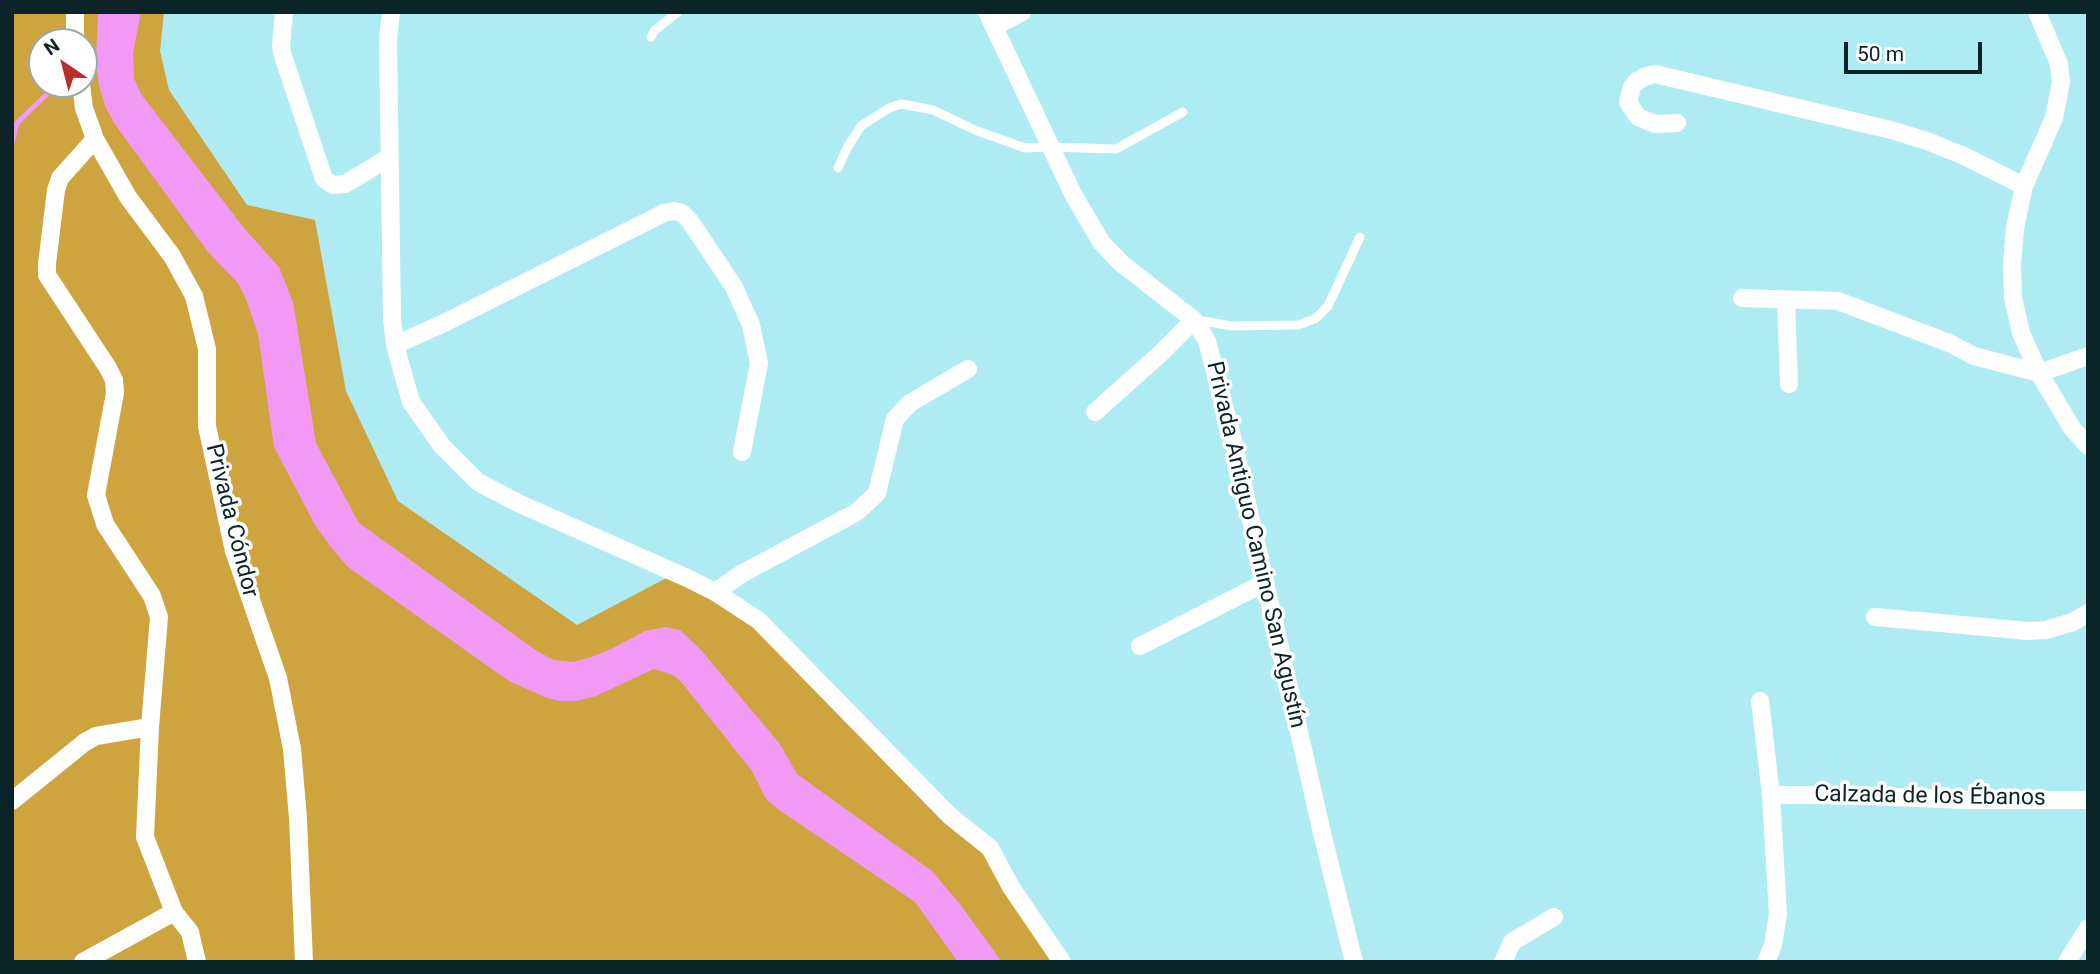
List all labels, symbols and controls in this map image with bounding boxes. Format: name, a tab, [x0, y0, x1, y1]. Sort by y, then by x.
north arrow	[28, 28, 98, 98]
scale bar	[1848, 28, 1986, 72]
text: N	[40, 34, 64, 60]
text: 50 m	[1857, 42, 1904, 66]
street label: Privada Antiguo Camino San Agustín	[1199, 359, 1311, 731]
street label: Privada Cóndor	[199, 441, 263, 601]
street label: Calzada de los Ébanos	[1814, 781, 2046, 813]

